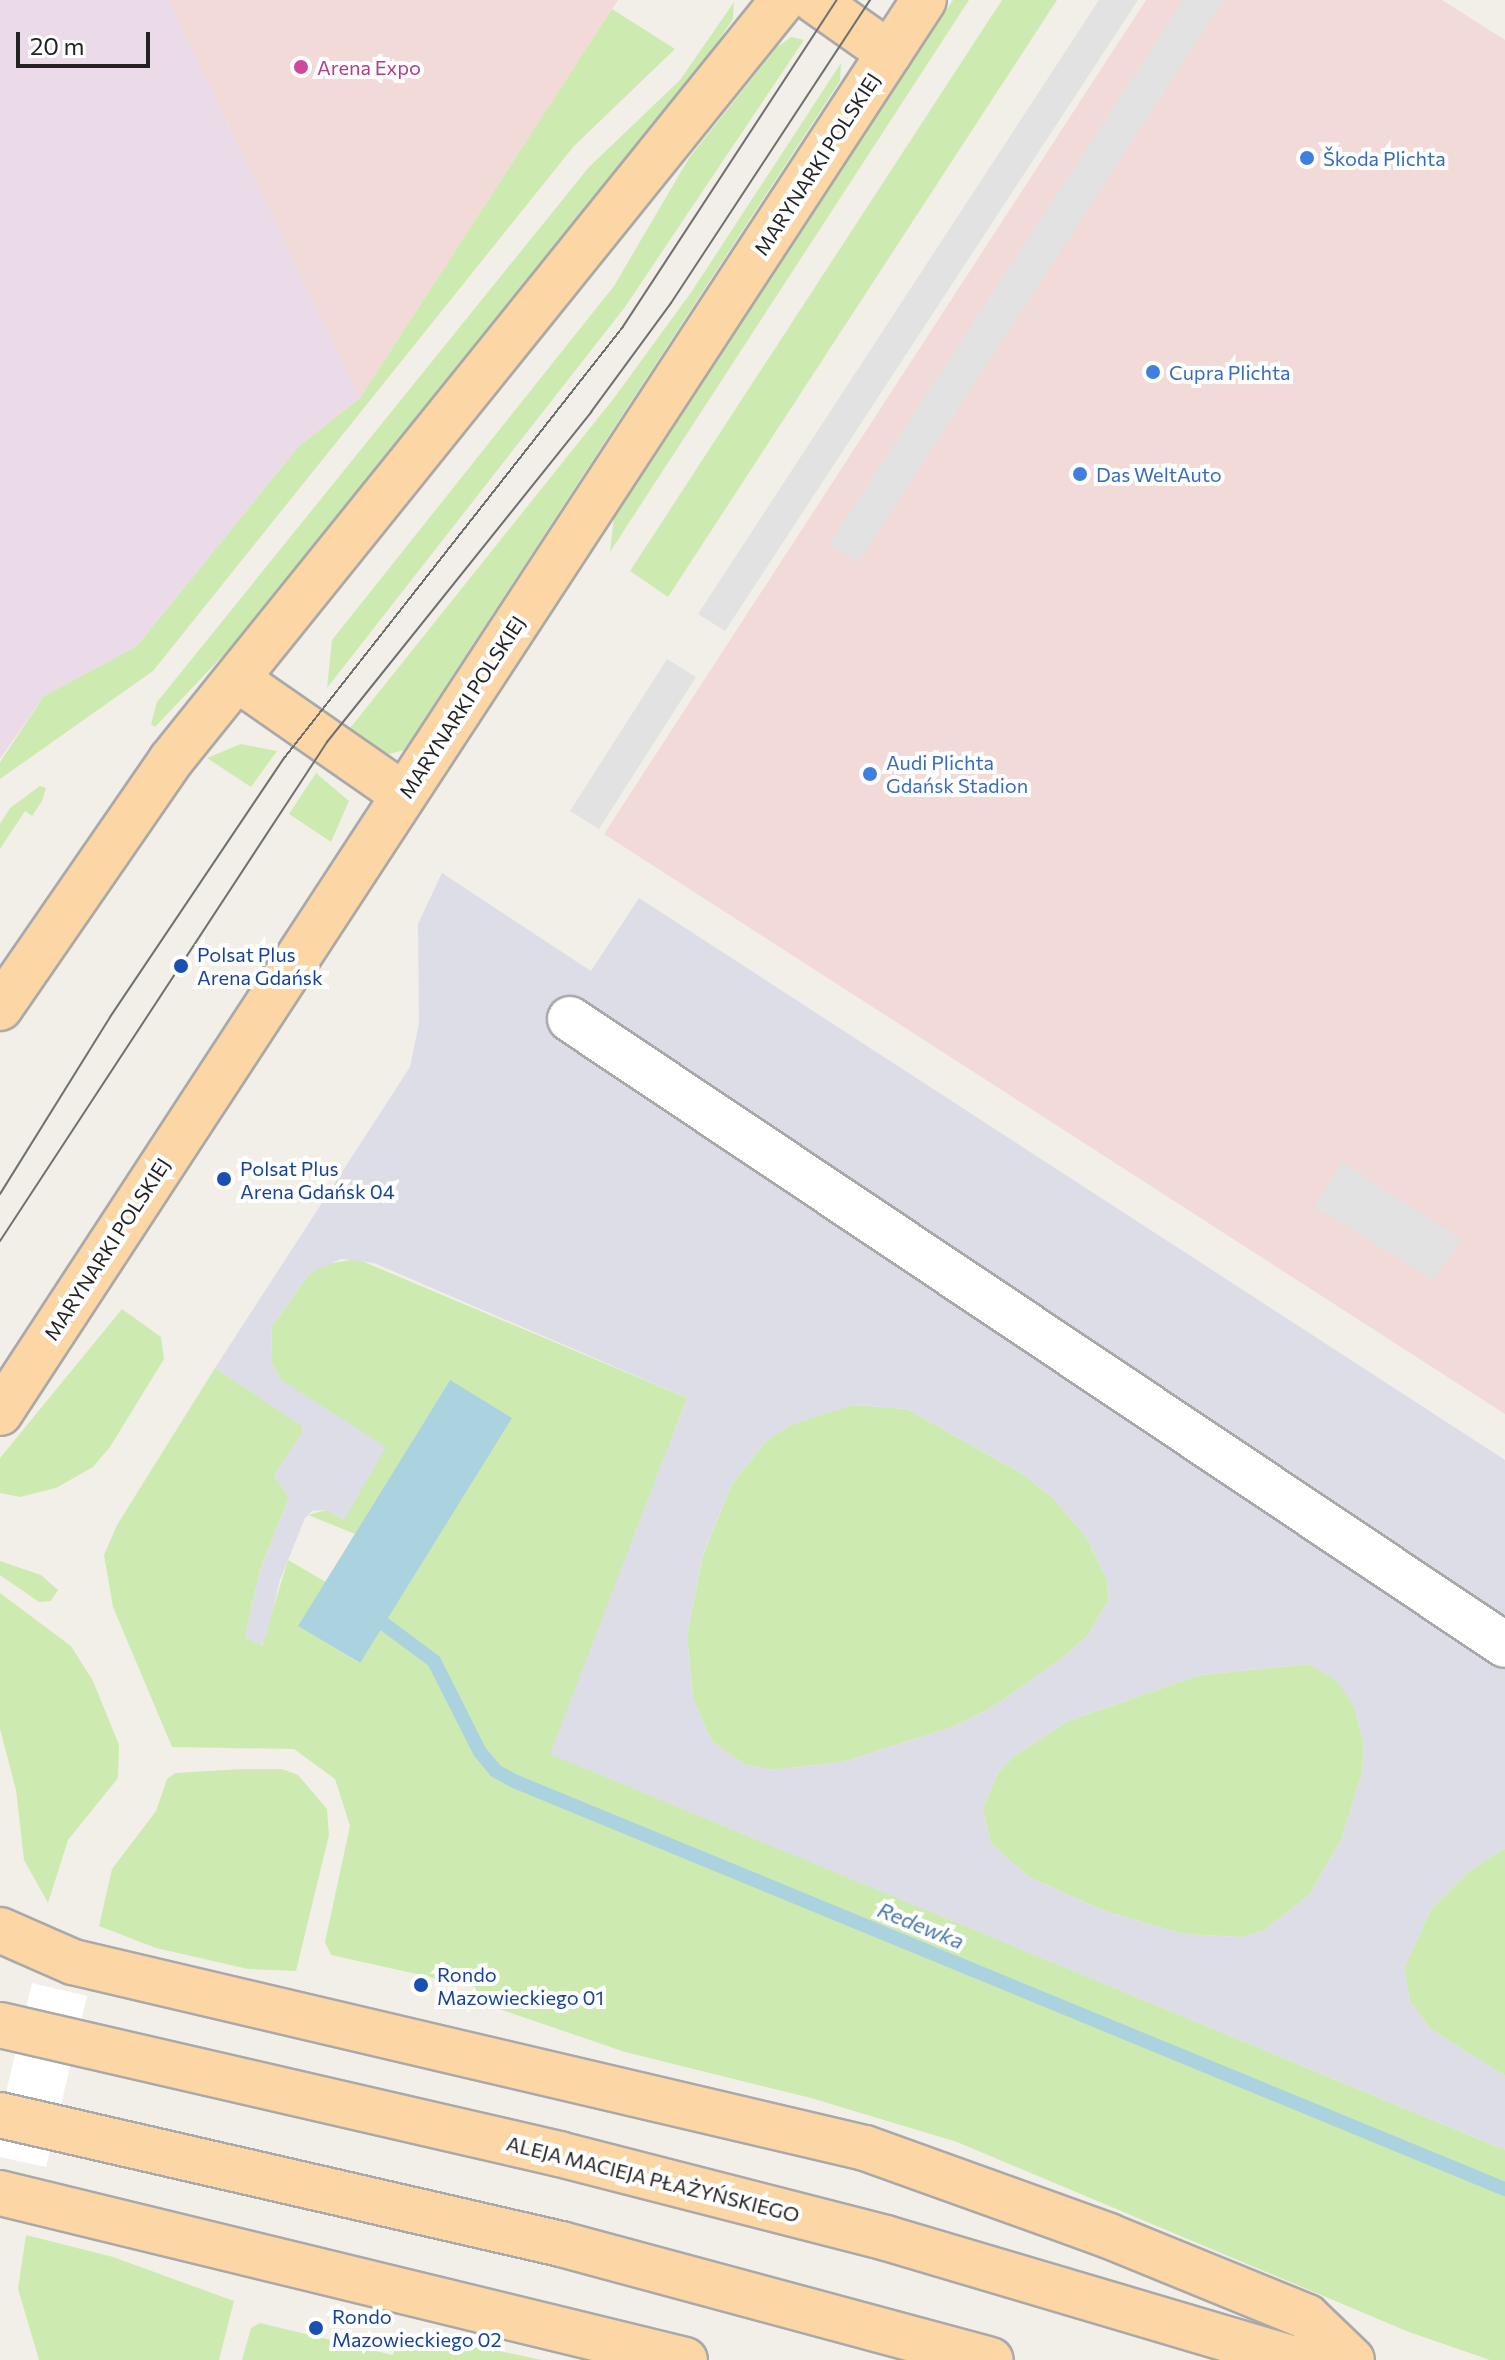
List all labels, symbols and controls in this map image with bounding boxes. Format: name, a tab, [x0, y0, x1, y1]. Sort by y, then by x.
scale bar	[20, 16, 154, 66]
text: 20 m	[30, 31, 84, 60]
place label: Arena Expo	[317, 55, 421, 79]
marker: Arena Expo	[292, 58, 310, 76]
street label: MARYNARKI POLSKIEJ	[749, 68, 885, 260]
place label: Škoda Plichta	[1323, 146, 1446, 170]
marker: Škoda Plichta	[1298, 149, 1316, 167]
place label: Cupra Plichta	[1169, 360, 1291, 384]
marker: Cupra Plichta	[1144, 363, 1162, 381]
place label: Das WeltAuto	[1096, 462, 1222, 486]
marker: Das WeltAuto	[1071, 465, 1089, 483]
street label: MARYNARKI POLSKIEJ	[394, 611, 530, 803]
place label: Audi Plichta Gdańsk Stadion	[886, 750, 1028, 797]
marker: Audi Plichta Gdańsk Stadion	[861, 765, 879, 783]
place label: Polsat Plus Arena Gdańsk	[197, 942, 323, 989]
marker: Polsat Plus Arena Gdańsk	[172, 957, 190, 975]
street label: MARYNARKI POLSKIEJ	[39, 1153, 175, 1345]
place label: Polsat Plus Arena Gdańsk 04	[240, 1156, 395, 1203]
marker: Polsat Plus Arena Gdańsk 04	[215, 1170, 233, 1188]
water label: Redewka	[874, 1896, 968, 1954]
place label: Rondo Mazowieckiego 01	[437, 1962, 604, 2009]
marker: Rondo Mazowieckiego 01	[412, 1976, 430, 1994]
street label: ALEJA MACIEJA PŁAŻYŃSKIEGO	[504, 2131, 802, 2227]
place label: Rondo Mazowieckiego 02	[332, 2304, 502, 2351]
marker: Rondo Mazowieckiego 02	[307, 2319, 325, 2337]

